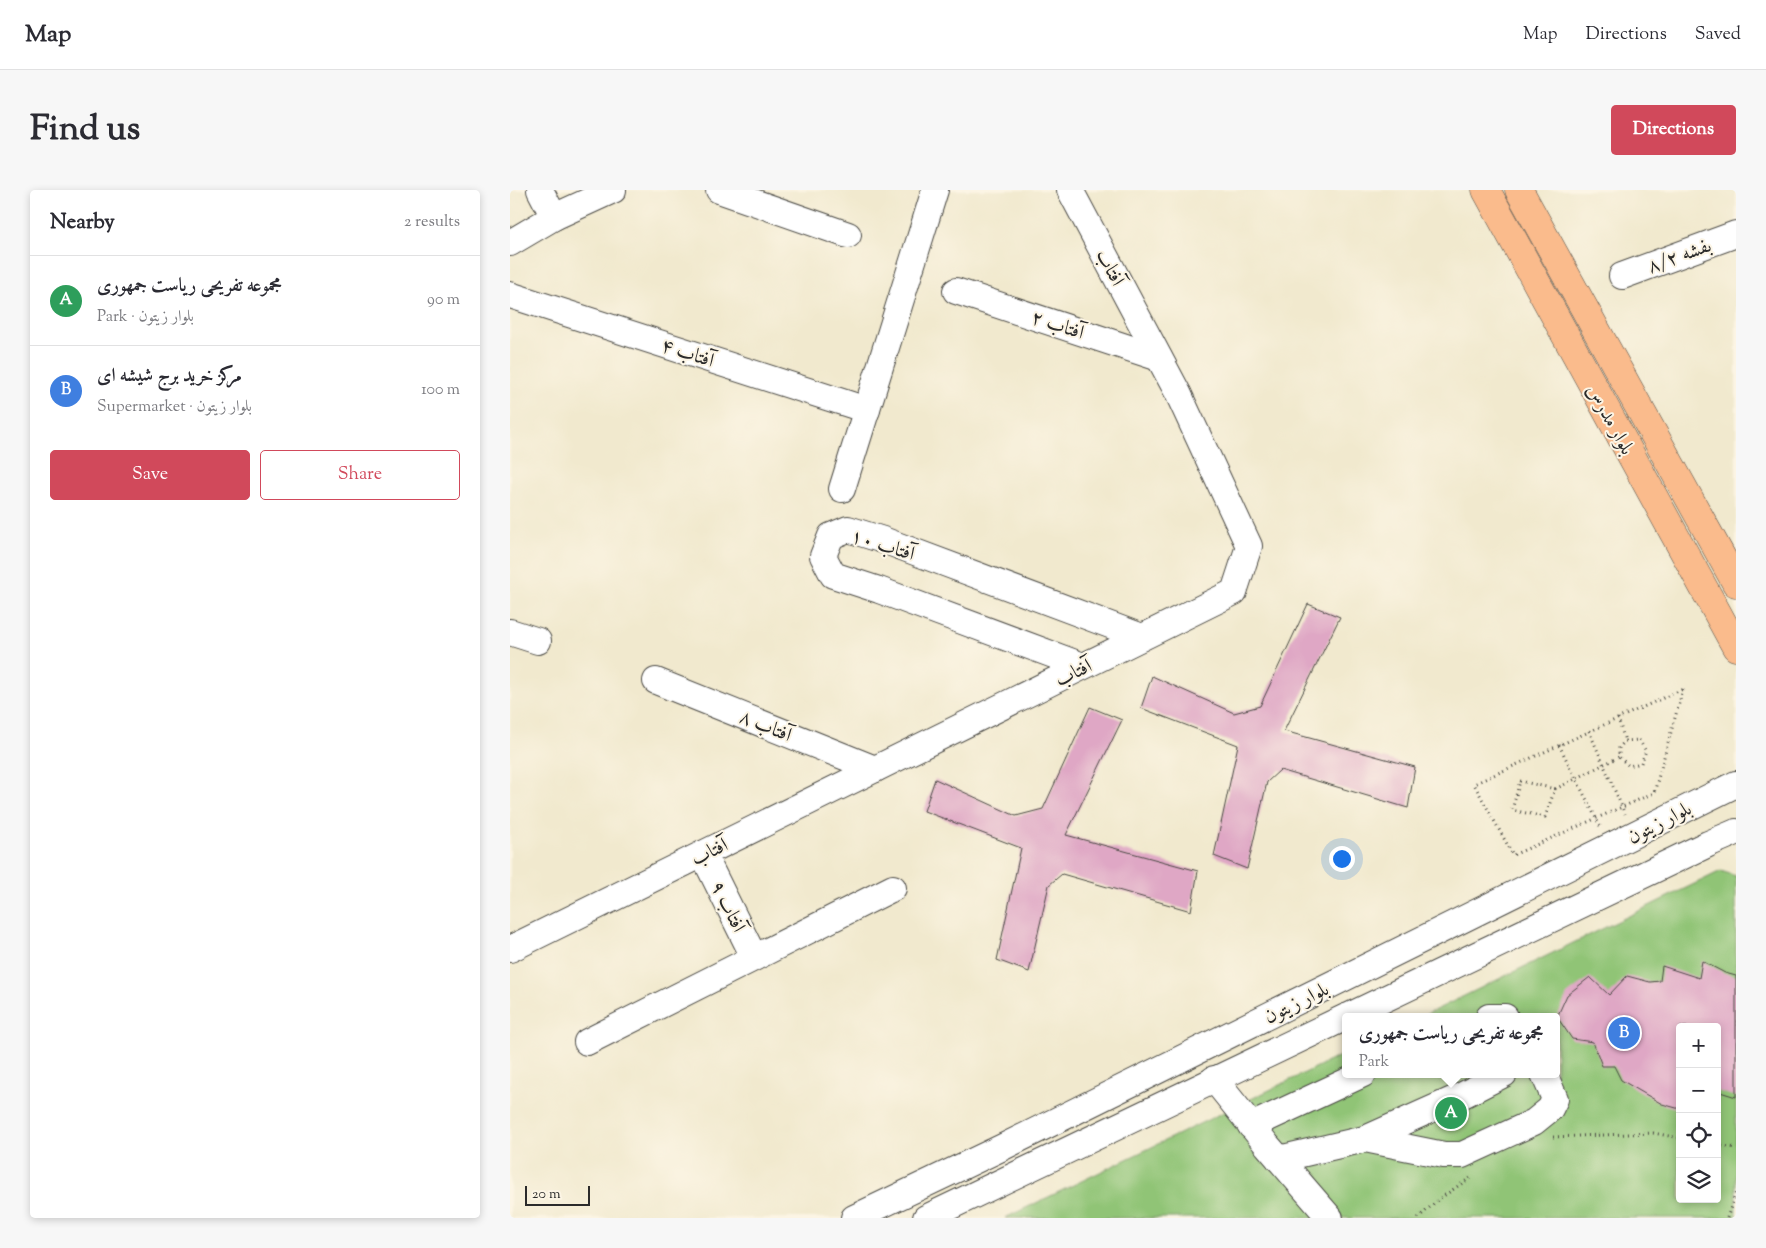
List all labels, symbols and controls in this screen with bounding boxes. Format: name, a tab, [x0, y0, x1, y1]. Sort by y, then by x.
text: Map	[25, 18, 71, 52]
text: Map	[1523, 22, 1558, 48]
text: Directions	[1586, 22, 1667, 48]
text: Saved	[1695, 22, 1741, 48]
text: Find us	[30, 105, 140, 156]
button: Directions	[1611, 105, 1736, 155]
text: Nearby	[50, 208, 115, 238]
text: 2 results	[404, 211, 460, 234]
street label: بفشه ۸/۲	[1644, 232, 1716, 282]
street label: آفتاب	[1087, 244, 1132, 294]
text: مجموعه تفریحی ریاست جمهوری	[97, 273, 282, 300]
text: A	[60, 289, 73, 312]
text: 90 m	[427, 289, 460, 312]
street label: آفتاب ۲	[1027, 304, 1090, 349]
text: Park · بلوار زیتون	[97, 306, 194, 329]
street label: آفتاب ۴	[657, 332, 720, 377]
text: مرکز خرید برج شیشه ای	[97, 363, 242, 390]
text: B	[61, 379, 71, 402]
text: 100 m	[421, 379, 460, 402]
street label: بلوار مدرس	[1577, 380, 1640, 461]
text: Supermarket · بلوار زیتون	[97, 396, 252, 419]
button: Save	[50, 450, 250, 500]
button: Share	[260, 450, 460, 500]
street label: آفتاب ۱۰	[847, 523, 921, 571]
street label: آفتاب	[1051, 652, 1100, 696]
street label: آفتاب ۸	[735, 704, 798, 752]
street label: بلوار زیتون	[1623, 796, 1697, 853]
street label: آفتاب	[687, 831, 736, 875]
your location	[1329, 846, 1355, 872]
street label: آفتاب ۹	[702, 876, 753, 940]
street label: بلوار زیتون	[1260, 976, 1335, 1032]
popup	[1342, 1013, 1560, 1078]
pin: B	[1608, 1014, 1640, 1052]
text: مجموعه تفریحی ریاست جمهوری	[1359, 1021, 1543, 1048]
map controls	[1676, 1023, 1721, 1203]
button: +	[1676, 1023, 1721, 1068]
text: Park	[1359, 1051, 1389, 1074]
button: −	[1676, 1068, 1721, 1113]
pin: A	[1435, 1094, 1467, 1132]
button: locate	[1676, 1113, 1721, 1158]
button: layers	[1676, 1158, 1721, 1203]
scale bar	[525, 1183, 590, 1206]
text: 20 m	[532, 1185, 561, 1205]

